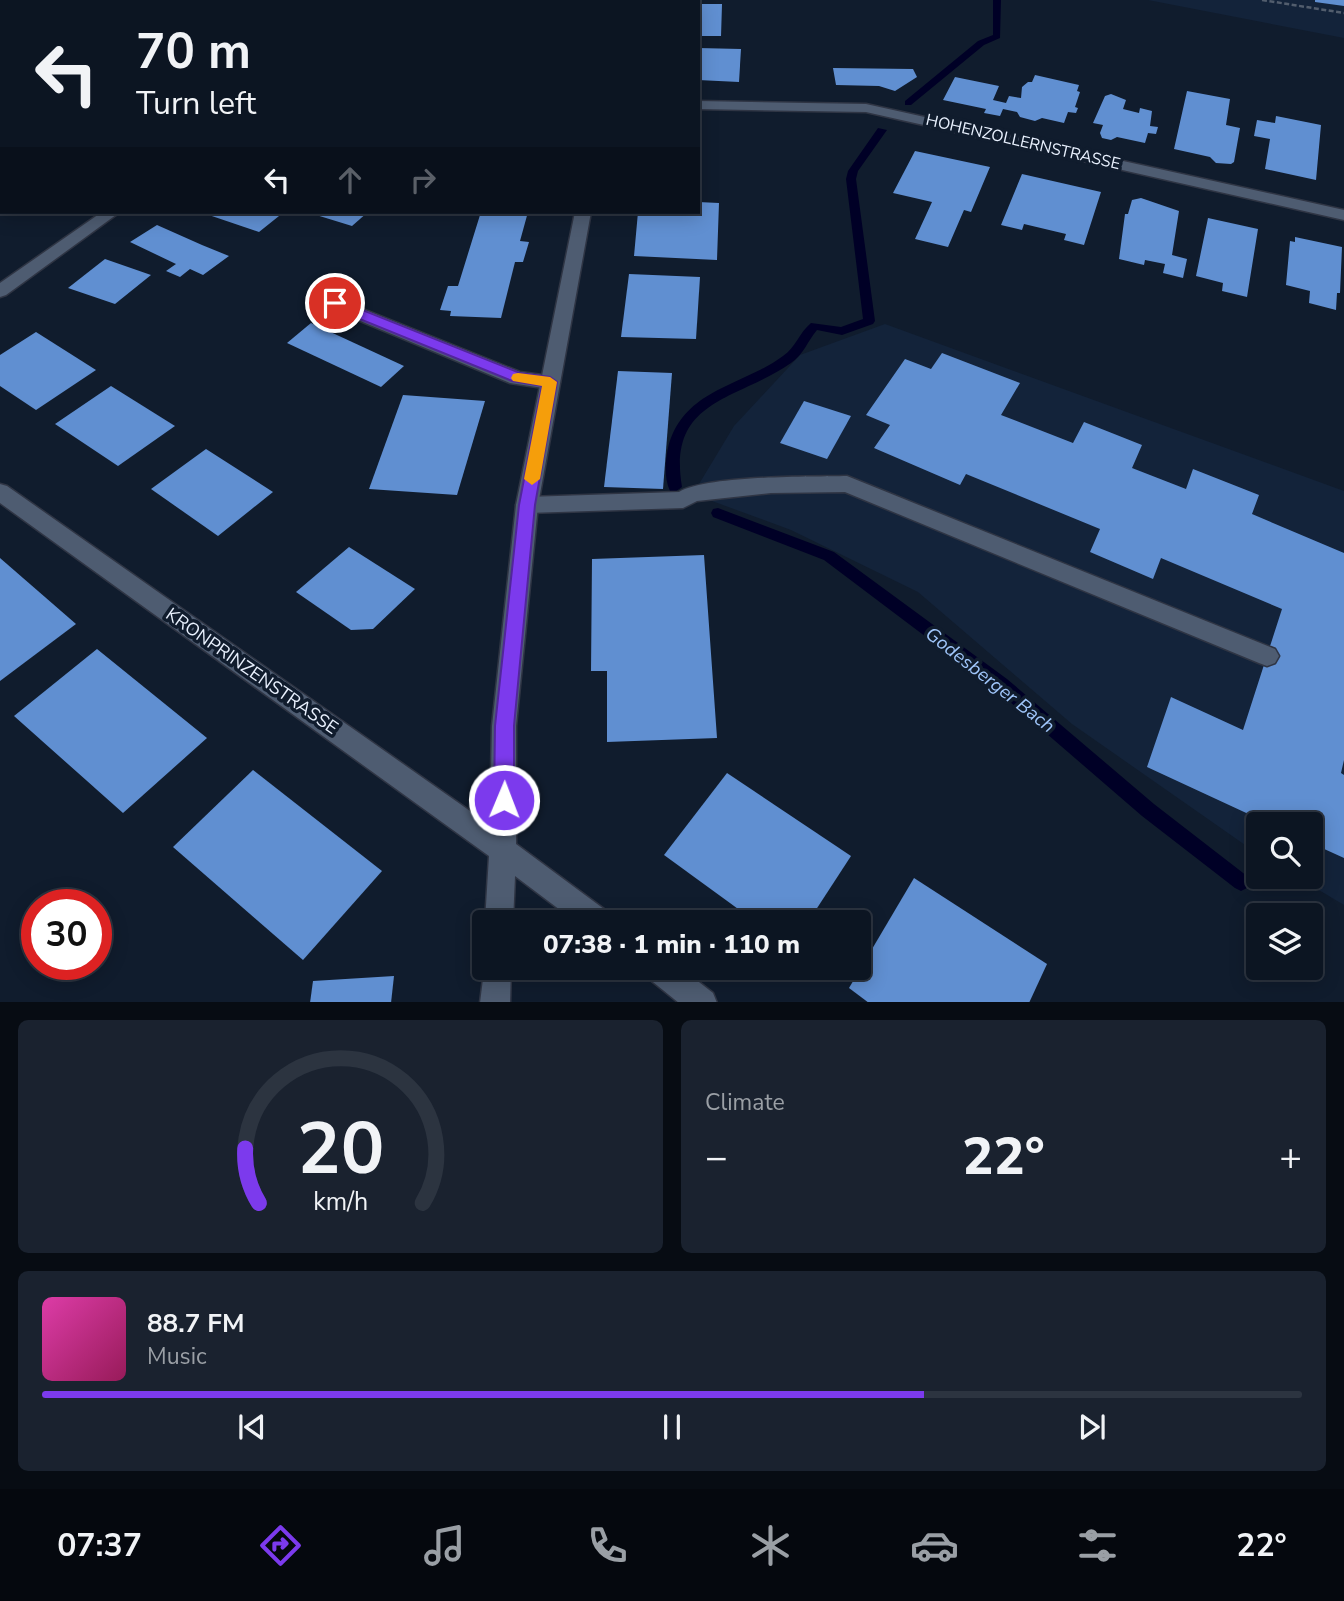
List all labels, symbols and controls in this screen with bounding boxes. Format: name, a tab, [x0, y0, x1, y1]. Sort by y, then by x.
text: 70 m	[136, 18, 251, 85]
icon: left	[21, 28, 112, 119]
text: Turn left	[136, 82, 256, 125]
street label: HOHENZOLLERNSTRASSE	[924, 109, 1122, 175]
icon: left	[258, 161, 296, 199]
icon: ahead	[331, 161, 369, 199]
icon: right	[404, 161, 442, 199]
pin	[305, 273, 365, 333]
icon: arrive	[316, 284, 354, 322]
street label: KRONPRINZENSTRASSE	[161, 602, 343, 740]
water label: Godesberger Bach	[920, 621, 1060, 739]
position arrow	[467, 763, 541, 837]
map controls	[1246, 812, 1323, 980]
button: search	[1246, 812, 1323, 889]
speed limit sign: 30	[21, 889, 112, 980]
button: layers	[1246, 903, 1323, 980]
text: 07:38 · 1 min · 110 m	[543, 927, 800, 962]
text: Climate	[705, 1087, 785, 1118]
text: 20	[297, 1099, 384, 1199]
text: 22°	[962, 1121, 1045, 1192]
text: −	[705, 1132, 728, 1183]
text: +	[1279, 1132, 1302, 1183]
text: km/h	[313, 1184, 368, 1218]
text: 88.7 FM	[147, 1306, 244, 1341]
text: Music	[147, 1341, 207, 1372]
icon: previous	[233, 1408, 271, 1446]
icon: pause	[653, 1408, 691, 1446]
icon: next	[1073, 1408, 1111, 1446]
icon: directions	[256, 1521, 305, 1570]
icon: music	[420, 1521, 469, 1570]
icon: phone	[583, 1521, 632, 1570]
icon: climate	[746, 1521, 795, 1570]
icon: car	[910, 1521, 959, 1570]
icon: filters	[1073, 1521, 1122, 1570]
text: 07:37	[57, 1524, 142, 1567]
text: 22°	[1236, 1524, 1287, 1567]

